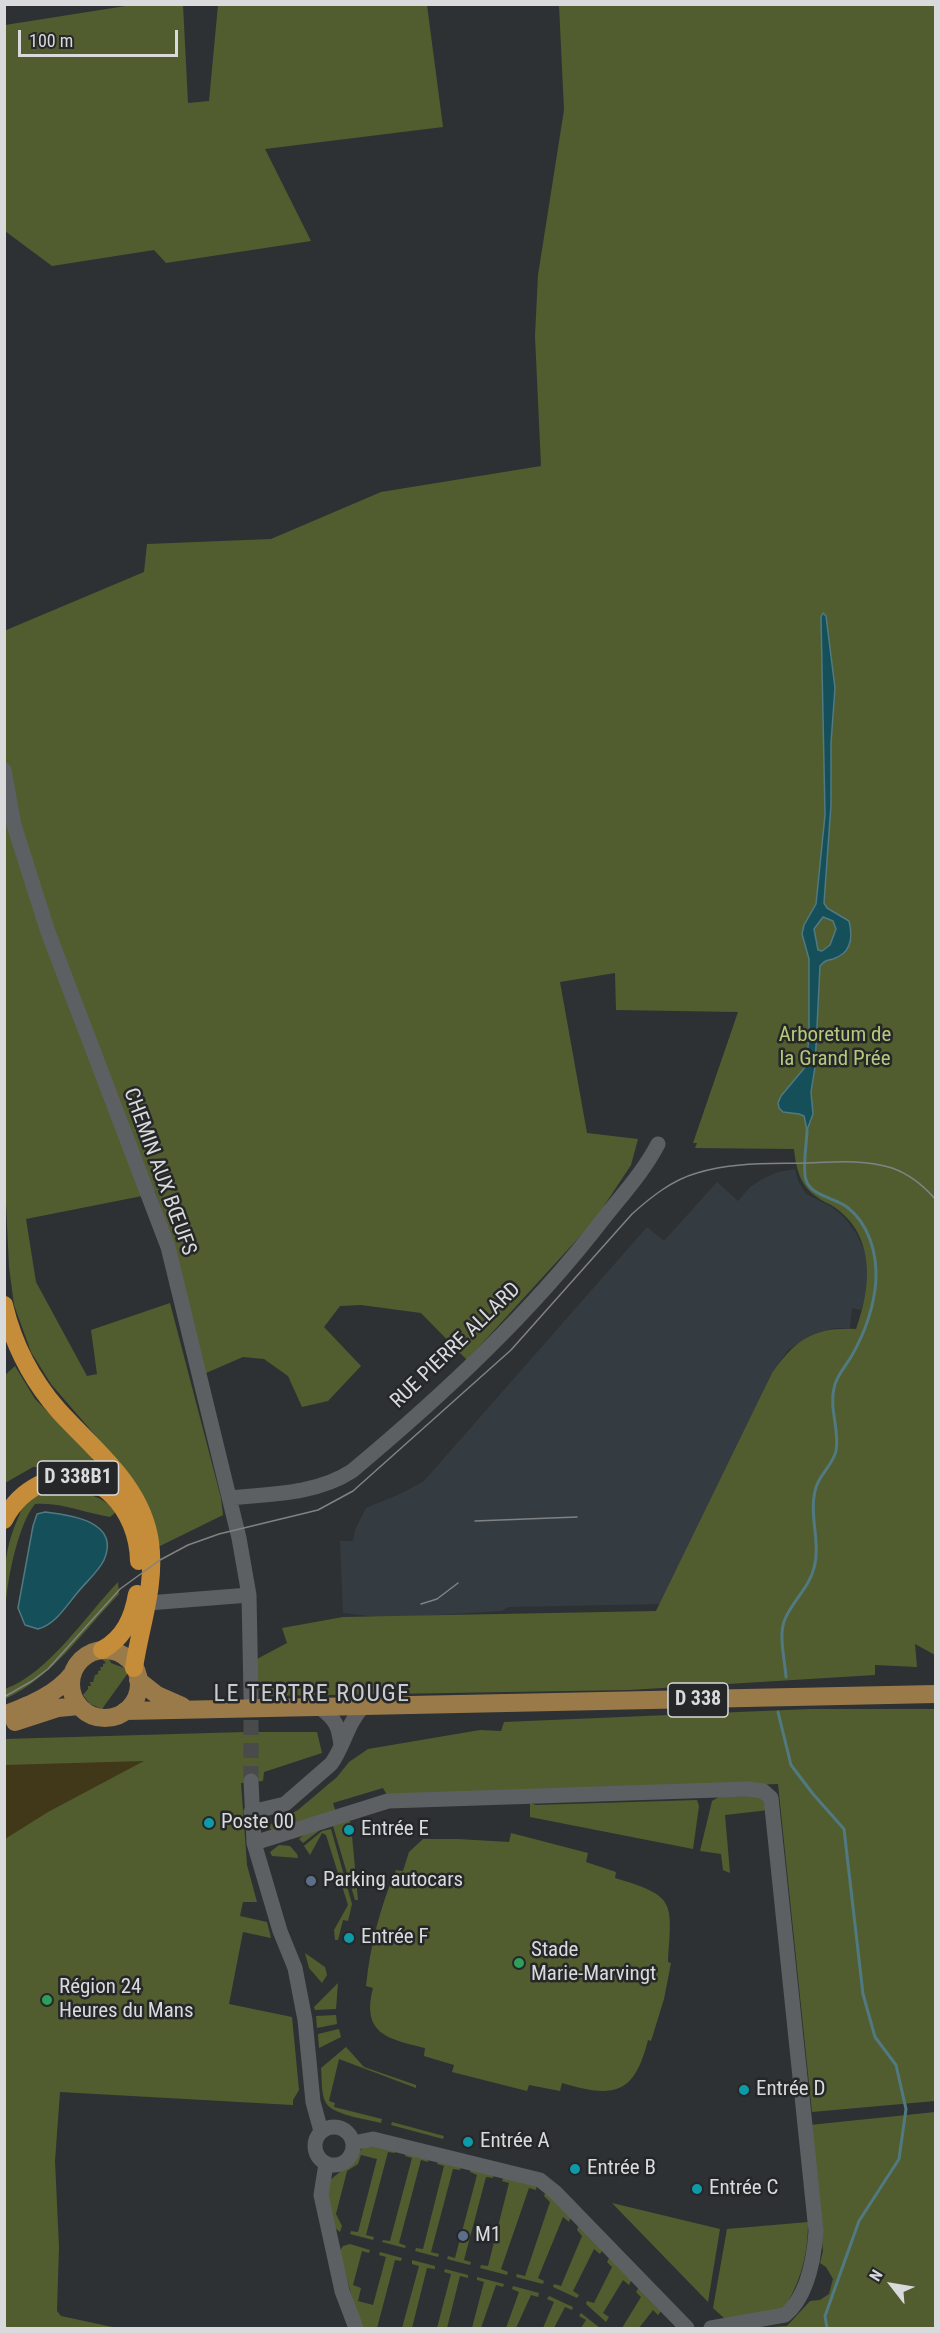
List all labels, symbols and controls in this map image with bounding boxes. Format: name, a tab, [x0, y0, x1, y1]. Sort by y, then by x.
scale bar	[21, 18, 182, 56]
text: 100 m	[29, 30, 73, 51]
park label: Arboretum de la Grand Prée	[779, 1023, 891, 1073]
street label: CHEMIN AUX BŒUFS	[117, 1085, 201, 1259]
street label: RUE PIERRE ALLARD	[386, 1278, 526, 1414]
road number: D 338B1	[38, 1461, 118, 1495]
district label: LE TERTRE ROUGE	[214, 1681, 410, 1709]
road number: D 338	[668, 1683, 728, 1717]
place label: Poste 00	[221, 1810, 294, 1836]
marker: Poste 00	[202, 1816, 216, 1830]
place label: Entrée E	[361, 1817, 429, 1843]
marker: Entrée E	[342, 1823, 356, 1837]
place label: Parking autocars	[323, 1868, 463, 1894]
marker: Parking autocars	[304, 1874, 318, 1888]
place label: Entrée F	[361, 1925, 429, 1951]
marker: Entrée F	[342, 1931, 356, 1945]
place label: Stade Marie-Marvingt	[531, 1938, 656, 1988]
marker: Stade Marie-Marvingt	[512, 1956, 526, 1970]
place label: Région 24 Heures du Mans	[59, 1975, 194, 2025]
marker: Région 24 Heures du Mans	[40, 1993, 54, 2007]
place label: Entrée D	[756, 2077, 826, 2103]
marker: Entrée D	[737, 2083, 751, 2097]
place label: Entrée A	[480, 2129, 550, 2155]
marker: Entrée A	[461, 2135, 475, 2149]
place label: Entrée B	[587, 2156, 656, 2182]
marker: Entrée B	[568, 2162, 582, 2176]
place label: Entrée C	[709, 2176, 778, 2202]
marker: Entrée C	[690, 2182, 704, 2196]
place label: M1	[475, 2223, 501, 2249]
marker: M1	[456, 2229, 470, 2243]
north arrow	[862, 2255, 922, 2315]
text: N	[865, 2266, 887, 2285]

